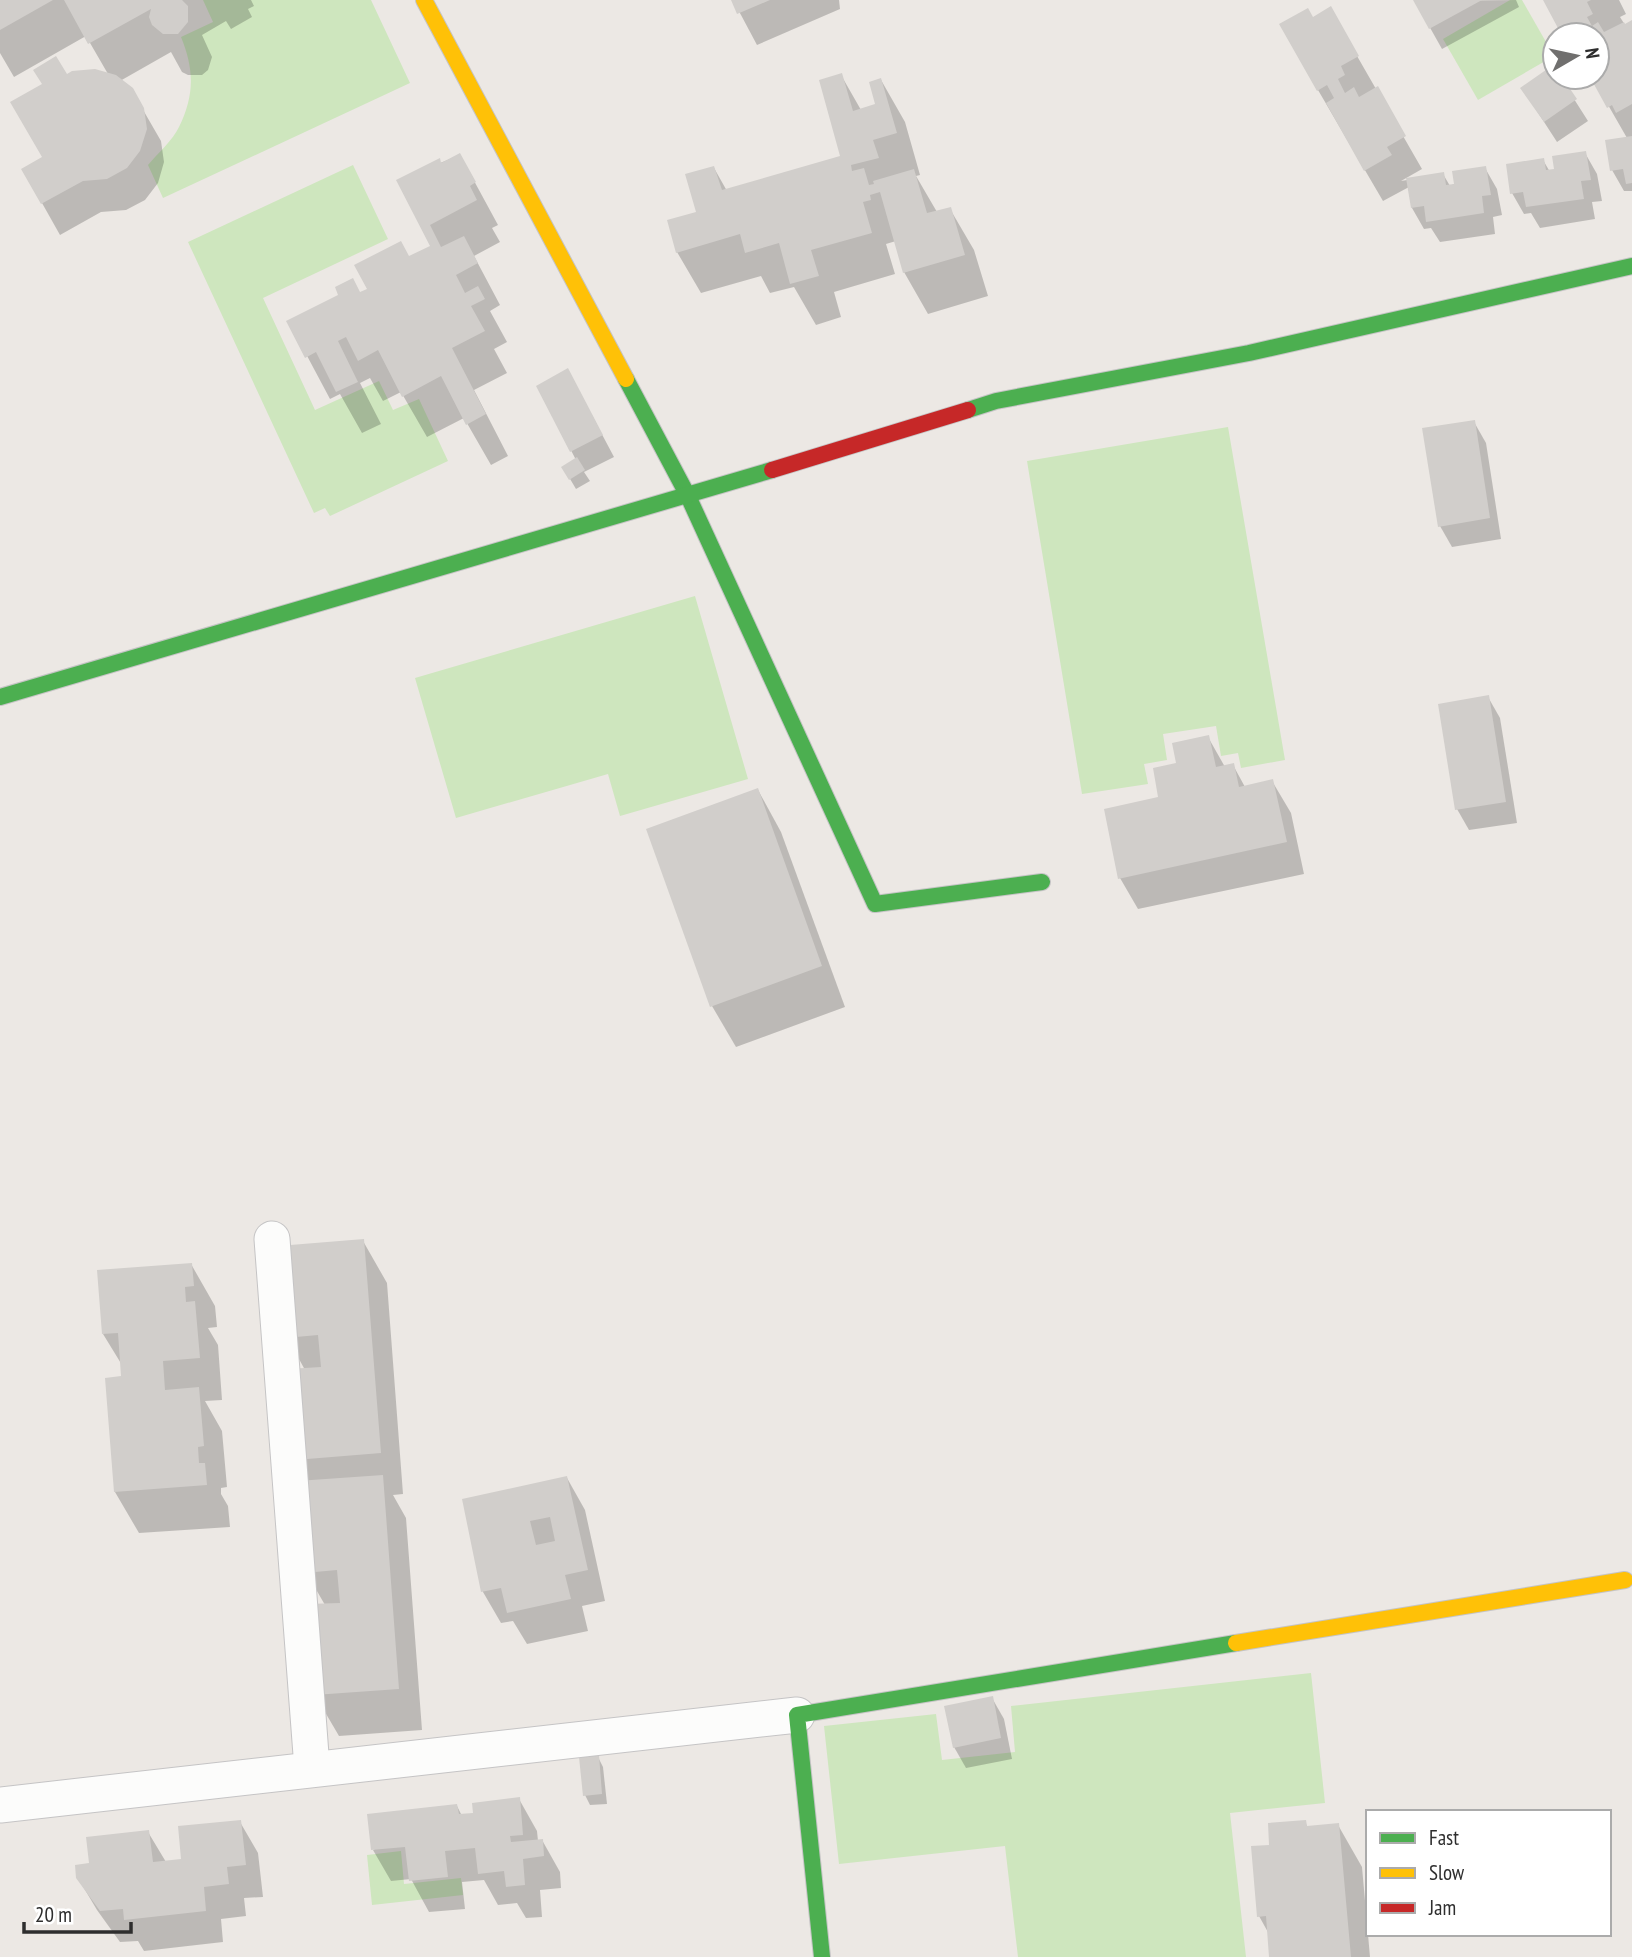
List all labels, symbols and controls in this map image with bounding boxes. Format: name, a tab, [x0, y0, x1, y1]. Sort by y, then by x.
north arrow	[1541, 21, 1611, 91]
text: N	[1580, 46, 1605, 60]
legend	[1366, 1810, 1611, 1936]
text: Fast	[1429, 1824, 1459, 1851]
text: Slow	[1429, 1859, 1465, 1886]
scale bar	[24, 1890, 131, 1934]
text: Jam	[1428, 1894, 1456, 1921]
text: 20 m	[35, 1901, 72, 1928]

